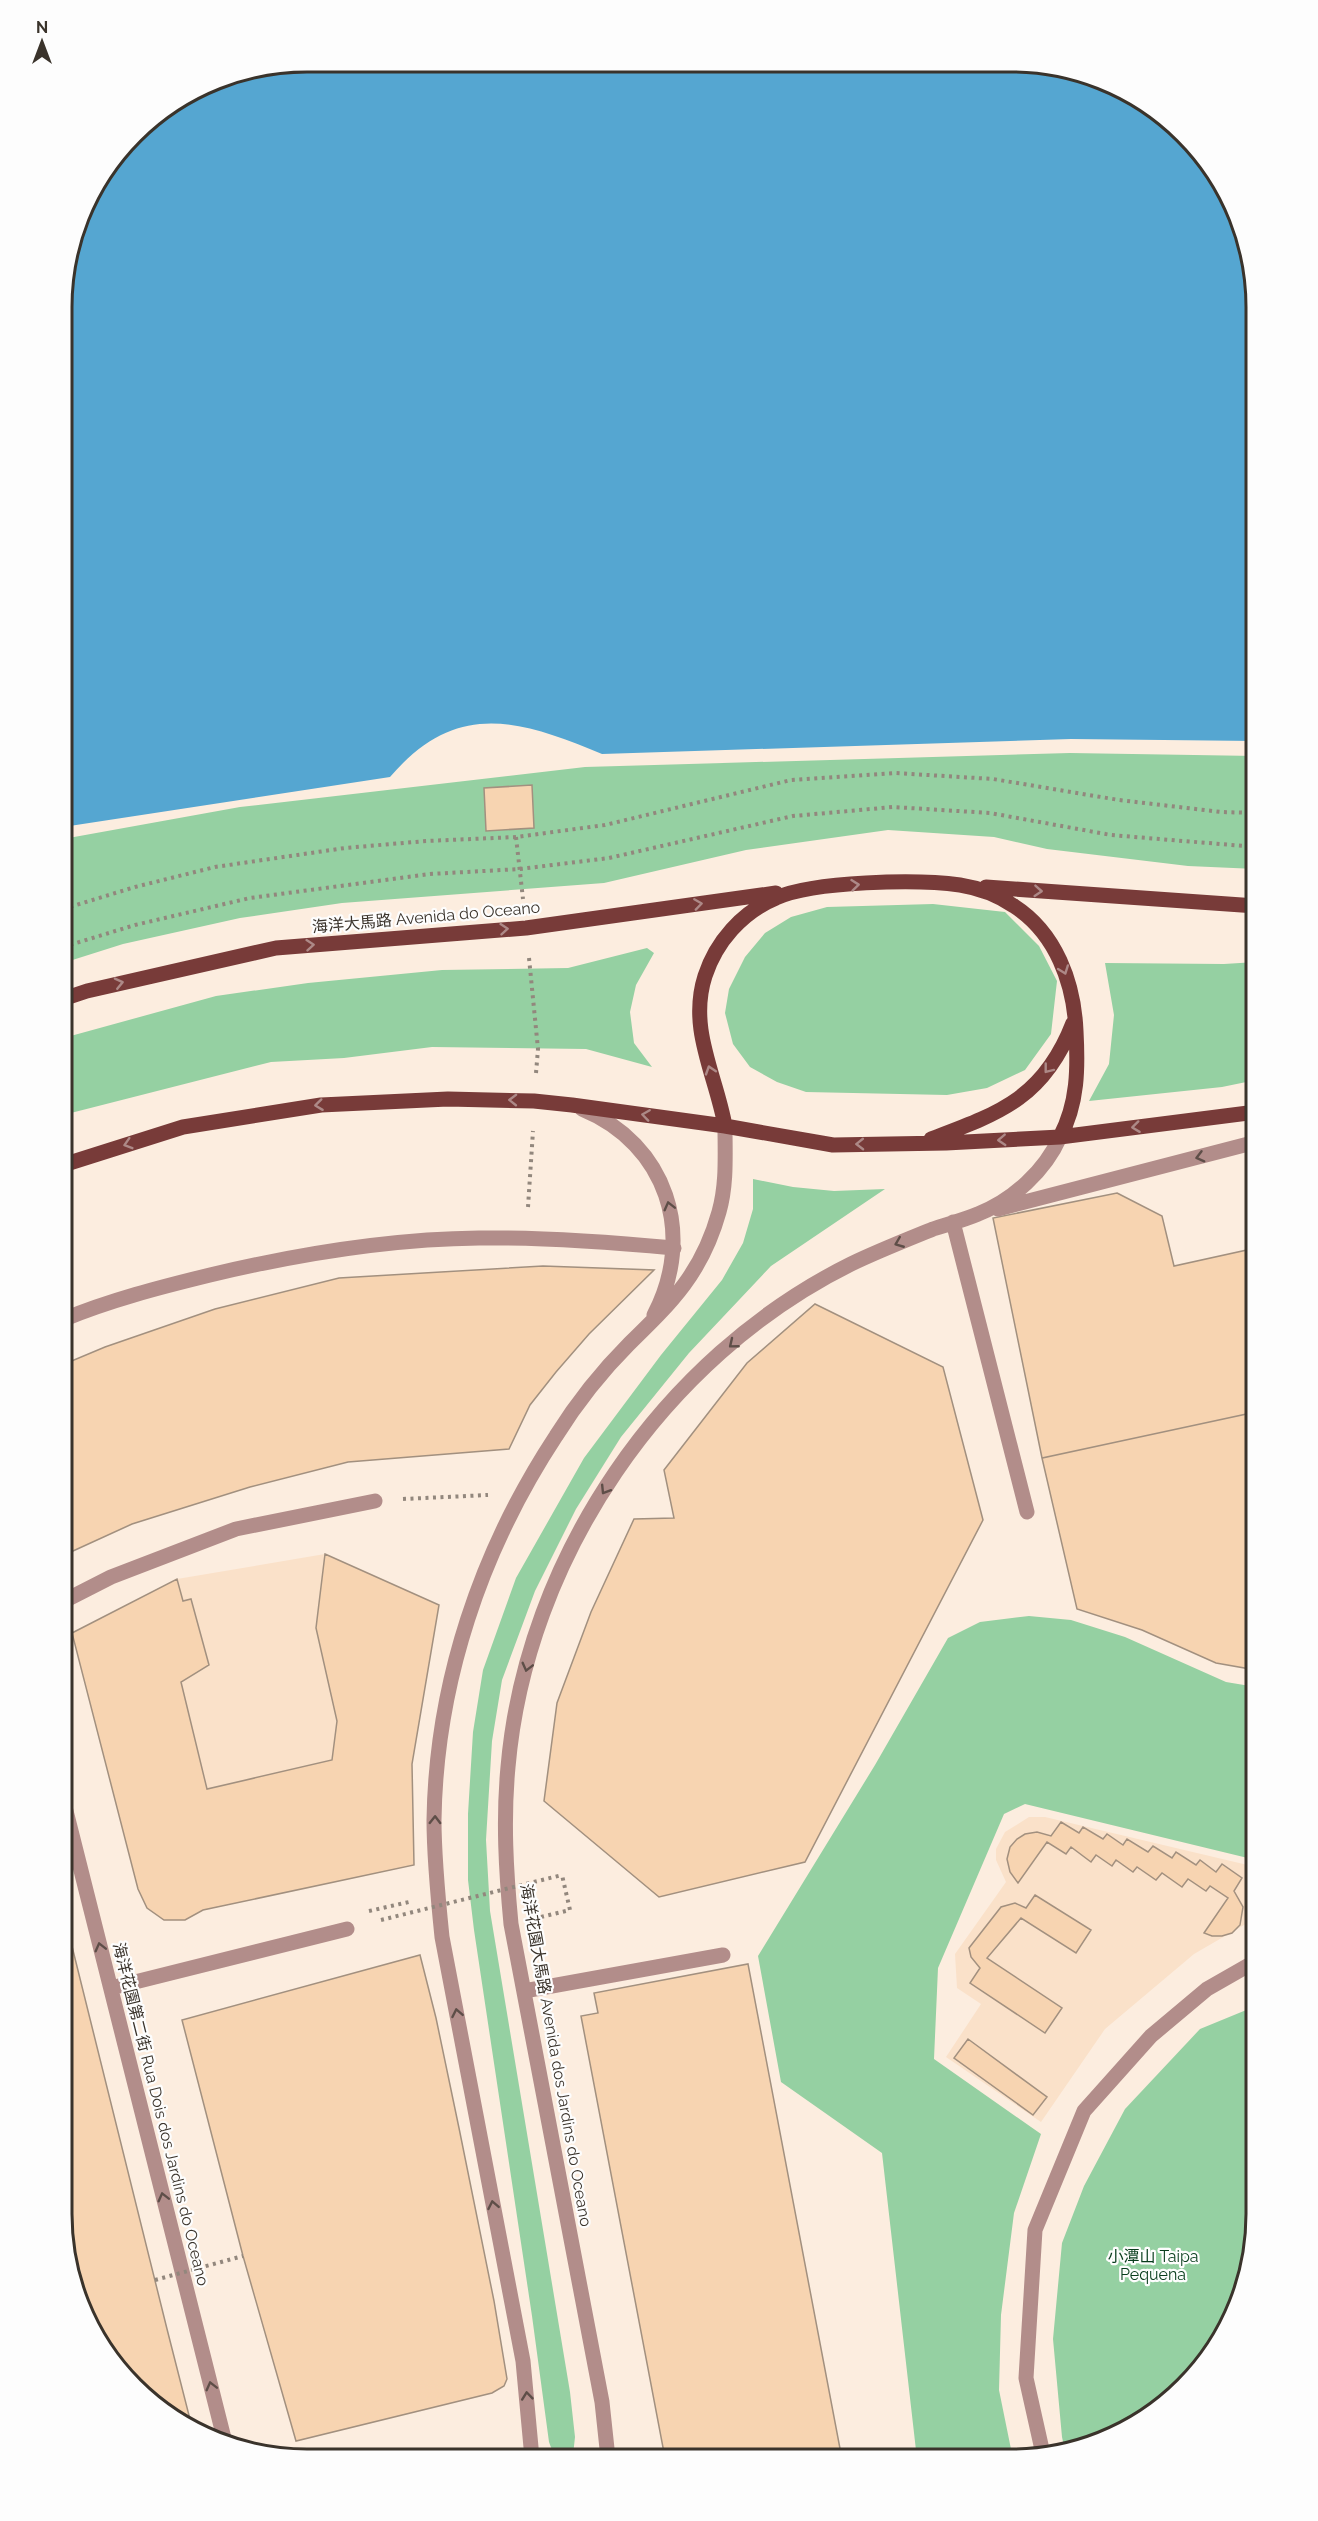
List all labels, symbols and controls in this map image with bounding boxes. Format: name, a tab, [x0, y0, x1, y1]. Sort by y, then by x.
north arrow	[12, 12, 72, 72]
text: N	[36, 18, 48, 37]
one-way arrow	[850, 879, 859, 892]
one-way arrow	[1033, 884, 1042, 897]
street label: 海洋大馬路 Avenida do Oceano	[311, 898, 541, 936]
one-way arrow	[693, 899, 702, 911]
one-way arrow	[500, 923, 509, 936]
one-way arrow	[306, 939, 315, 952]
one-way arrow	[1056, 964, 1069, 975]
one-way arrow	[114, 978, 124, 991]
one-way arrow	[1045, 1063, 1056, 1074]
one-way arrow	[705, 1065, 717, 1076]
one-way arrow	[509, 1094, 518, 1107]
one-way arrow	[314, 1099, 323, 1111]
one-way arrow	[641, 1109, 650, 1122]
one-way arrow	[1131, 1121, 1140, 1133]
one-way arrow	[997, 1133, 1006, 1146]
one-way arrow	[123, 1137, 134, 1149]
one-way arrow	[856, 1138, 865, 1150]
one-way arrow	[1195, 1149, 1205, 1162]
one-way arrow	[663, 1202, 676, 1212]
one-way arrow	[894, 1236, 905, 1248]
one-way arrow	[729, 1337, 740, 1348]
one-way arrow	[601, 1483, 612, 1494]
one-way arrow	[521, 1662, 534, 1672]
one-way arrow	[429, 1815, 441, 1824]
street label: 海洋花園大馬路 Avenida dos Jardins do Oceano	[516, 1882, 596, 2228]
street label: 海洋花園第二街 Rua Dois dos Jardins do Oceano	[109, 1940, 213, 2288]
one-way arrow	[95, 1942, 108, 1952]
one-way arrow	[451, 2008, 464, 2018]
one-way arrow	[158, 2192, 171, 2202]
one-way arrow	[487, 2200, 500, 2210]
park label: 小潭山 Taipa Pequena	[1108, 2247, 1198, 2284]
one-way arrow	[206, 2381, 219, 2391]
one-way arrow	[521, 2392, 534, 2401]

